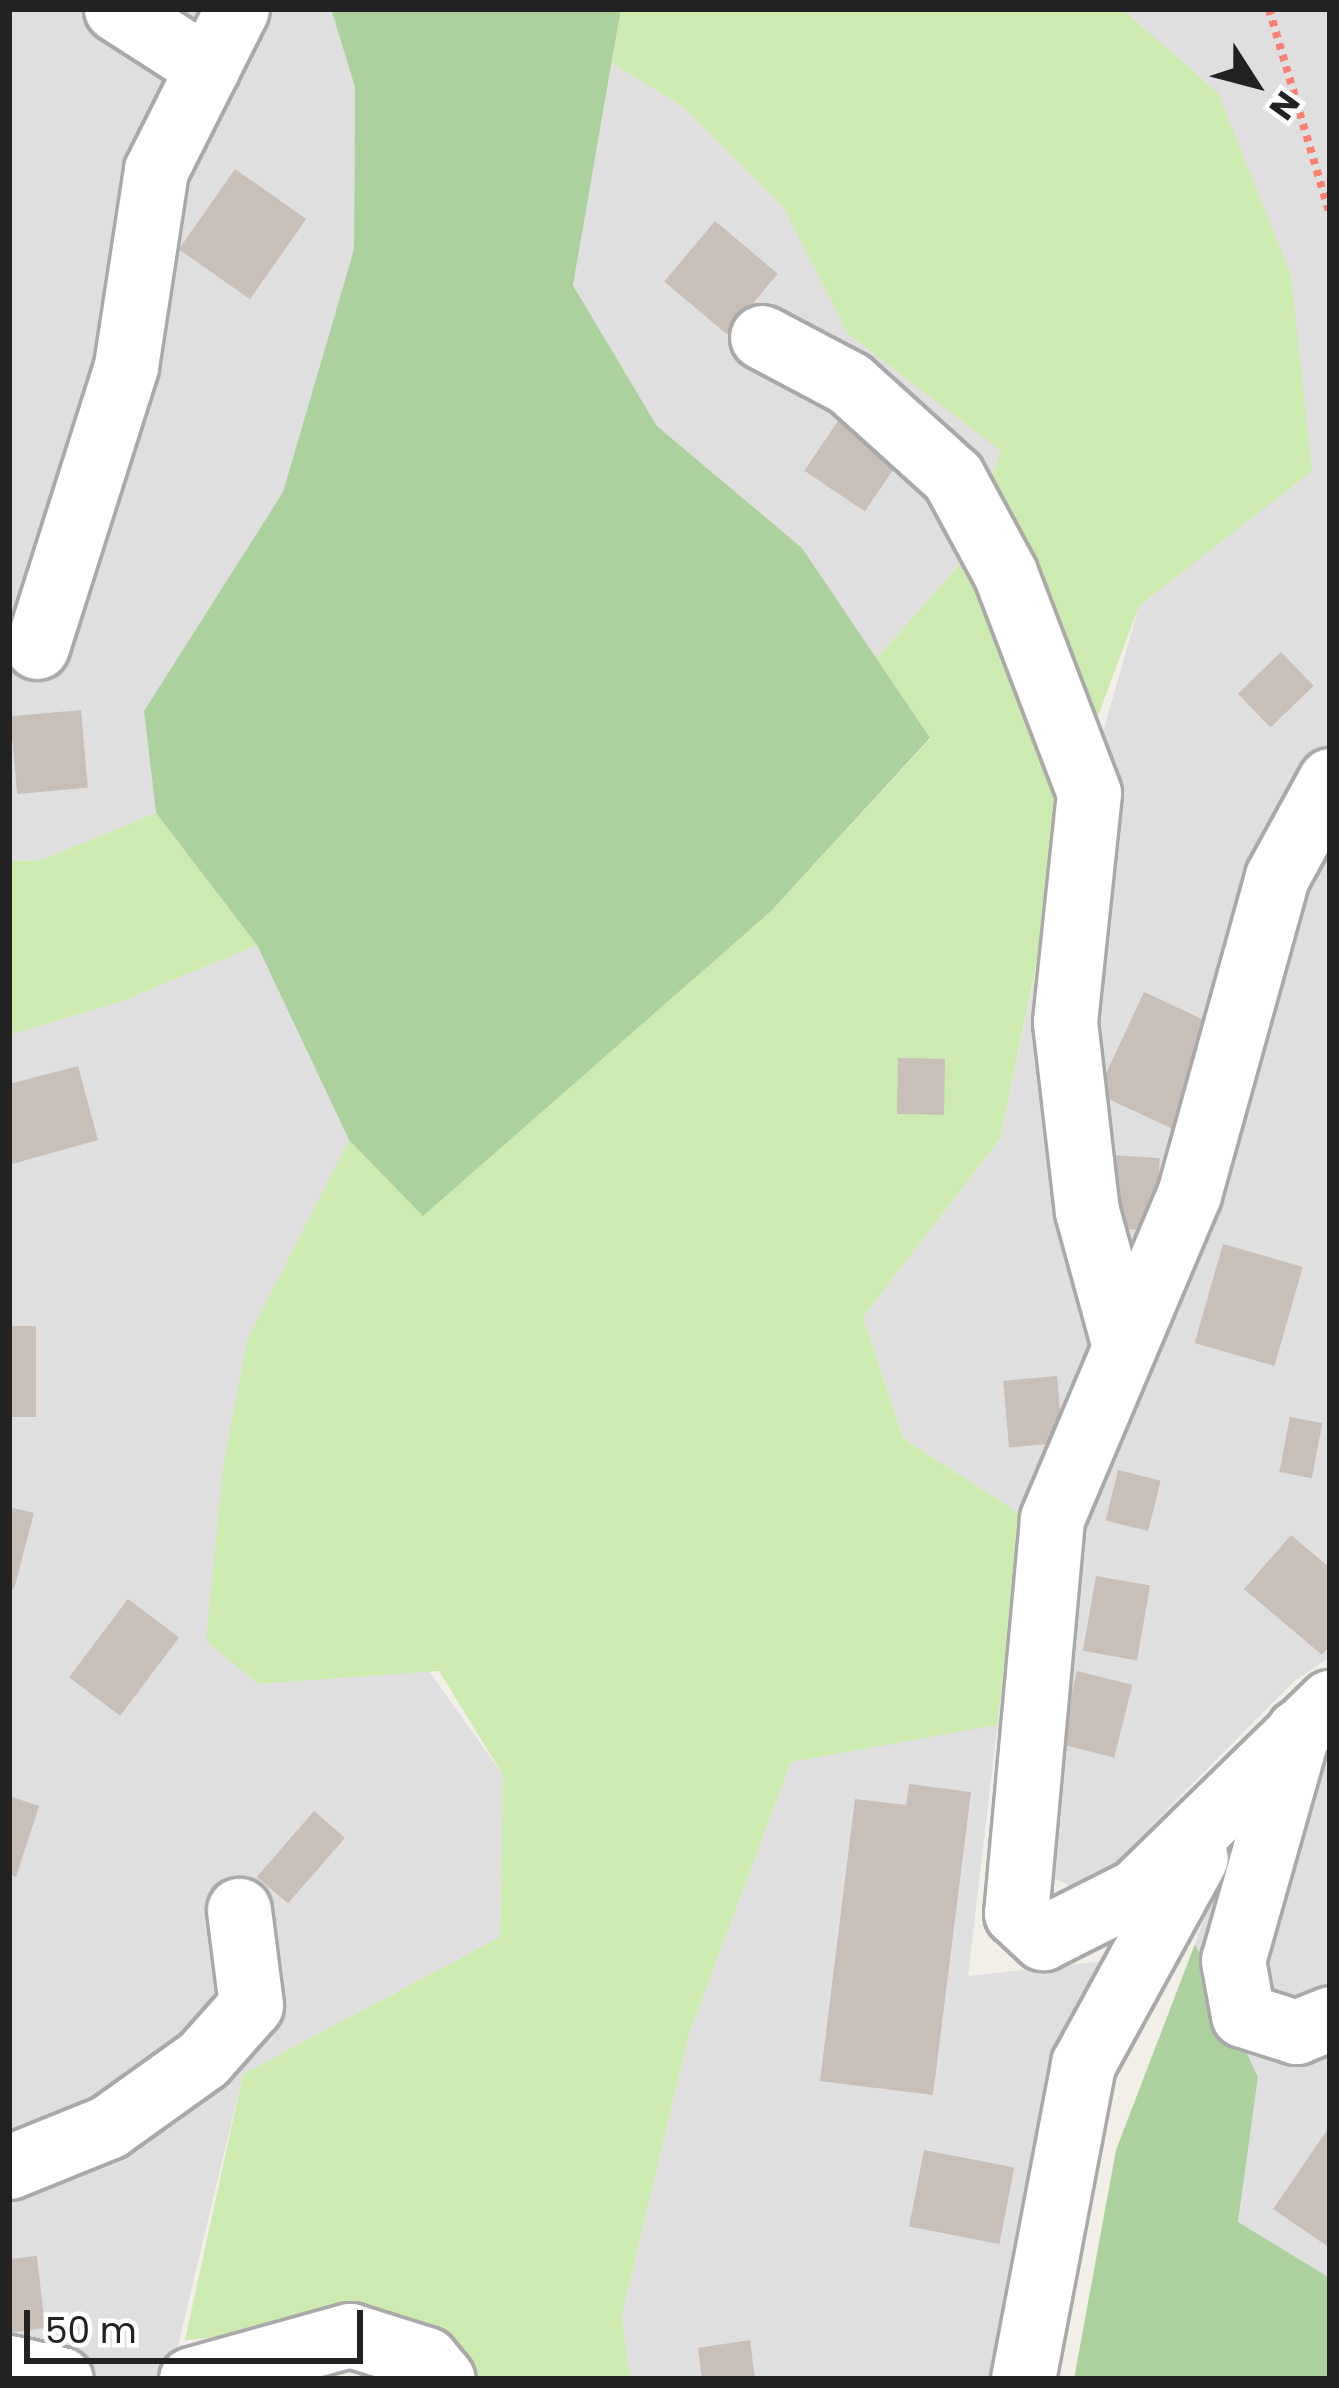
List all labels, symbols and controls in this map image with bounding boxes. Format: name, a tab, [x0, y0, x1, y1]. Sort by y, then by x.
north arrow	[1195, 24, 1315, 144]
text: N	[1258, 82, 1311, 129]
scale bar	[30, 2286, 369, 2360]
text: 50 m	[45, 2305, 137, 2356]

